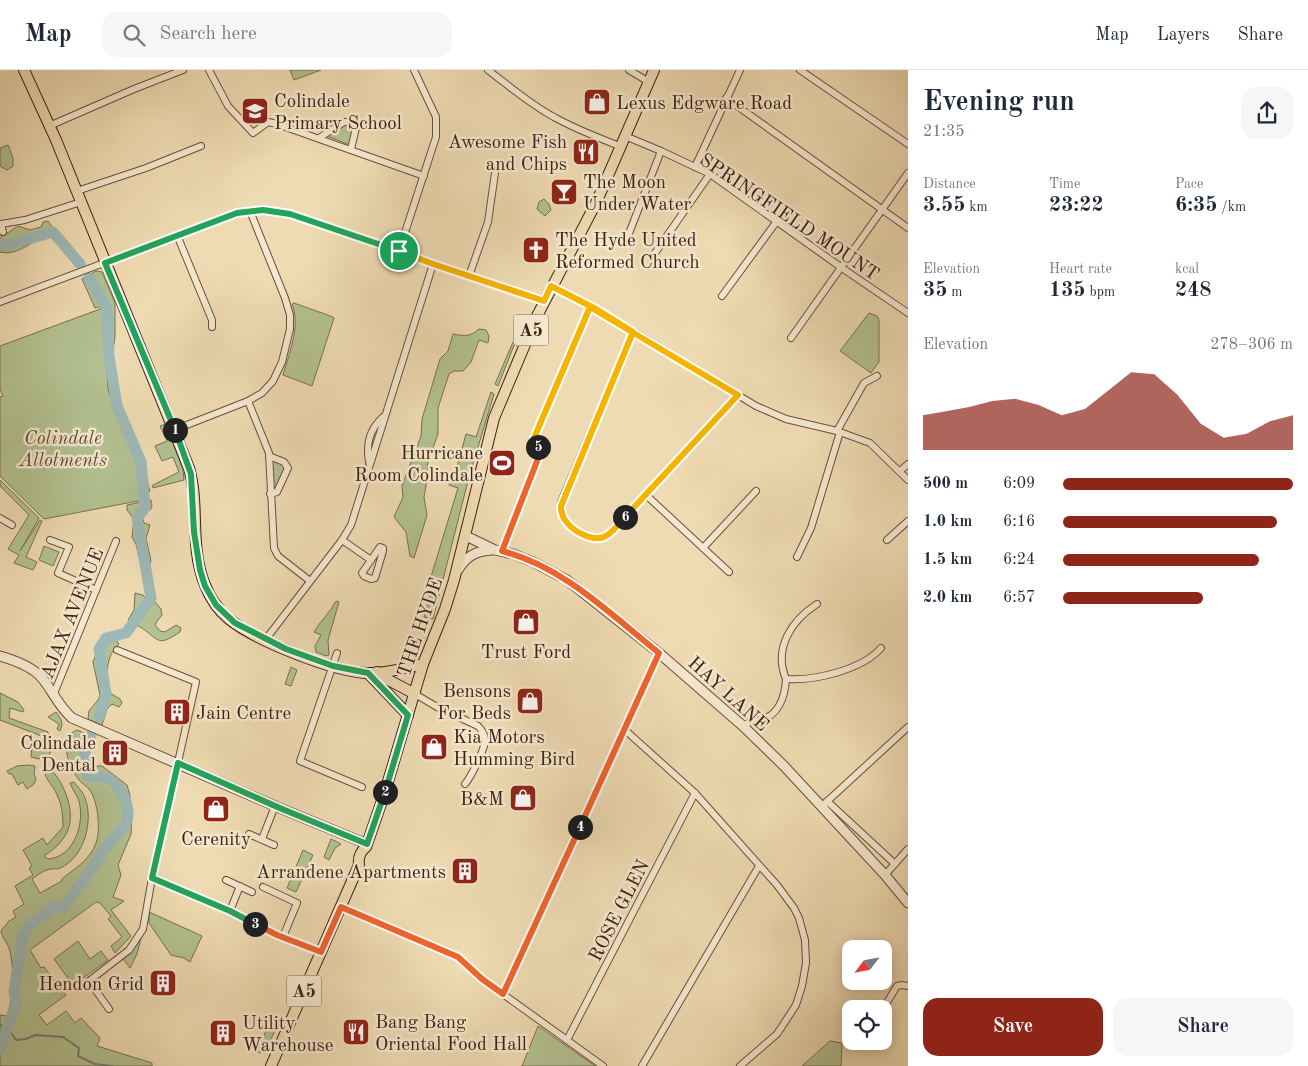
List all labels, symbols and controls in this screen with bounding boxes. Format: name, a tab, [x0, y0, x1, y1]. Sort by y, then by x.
search box	[102, 12, 452, 57]
icon: search	[120, 21, 148, 49]
text: Map	[25, 23, 72, 47]
text: Search here	[160, 25, 257, 44]
text: Map	[1095, 26, 1129, 44]
text: Layers	[1157, 26, 1209, 44]
text: Share	[1237, 26, 1283, 44]
shop icon: Lexus Edgware Road	[582, 87, 612, 117]
button: share	[1241, 87, 1293, 139]
text: Evening run	[923, 89, 1075, 117]
place label: Colindale Primary School	[274, 93, 402, 134]
place label: Lexus Edgware Road	[616, 95, 792, 114]
school or university icon: Colindale Primary School	[240, 96, 270, 126]
text: 21:35	[923, 124, 965, 140]
place label: Awesome Fish and Chips	[448, 134, 567, 175]
restaurant icon: Awesome Fish and Chips	[571, 137, 601, 167]
street label: SPRINGFIELD MOUNT	[695, 151, 882, 285]
place label: The Moon Under Water	[583, 174, 691, 215]
bar icon: The Moon Under Water	[549, 177, 579, 207]
text: Distance	[923, 177, 976, 191]
text: Time	[1049, 177, 1080, 191]
text: Pace	[1175, 177, 1203, 191]
text: 3.55	[923, 195, 965, 216]
text: 23:22	[1049, 195, 1104, 216]
text: 6:35	[1175, 195, 1217, 216]
text: km	[965, 200, 988, 214]
text: /km	[1217, 200, 1246, 214]
pin	[378, 230, 420, 272]
place label: The Hyde United Reformed Church	[555, 232, 700, 273]
church icon: The Hyde United Reformed Church	[521, 235, 551, 265]
icon: arrive	[385, 237, 413, 265]
text: Elevation	[923, 262, 980, 276]
text: Heart rate	[1049, 262, 1112, 276]
text: kcal	[1175, 262, 1199, 276]
text: 35	[923, 280, 947, 301]
text: 135	[1049, 280, 1086, 301]
text: 248	[1175, 280, 1212, 301]
text: m	[947, 285, 962, 299]
text: bpm	[1086, 285, 1115, 299]
road number: A5	[514, 314, 548, 346]
text: Elevation	[923, 337, 988, 353]
text: 278–306 m	[1210, 337, 1293, 353]
pin: 1	[162, 418, 188, 442]
text: 1	[171, 423, 180, 437]
park label: Colindale Allotments	[18, 430, 107, 471]
pin: 5	[526, 434, 550, 460]
text: 5	[534, 440, 543, 454]
place label: Hurricane Room Colindale	[354, 445, 483, 486]
sports icon: Hurricane Room Colindale	[487, 448, 517, 478]
text: 500 m	[923, 476, 968, 492]
text: 6:09	[1003, 476, 1035, 492]
pin: 6	[612, 504, 638, 530]
text: 6	[621, 510, 630, 524]
text: 1.0 km	[923, 514, 972, 530]
text: 6:16	[1003, 514, 1035, 530]
street label: AJAX AVENUE	[38, 546, 108, 682]
text: 1.5 km	[923, 552, 972, 568]
text: 6:24	[1003, 552, 1035, 568]
street label: THE HYDE	[396, 576, 447, 680]
text: 2.0 km	[923, 590, 972, 606]
text: 6:57	[1003, 590, 1035, 606]
shop icon: Trust Ford	[511, 607, 541, 637]
place label: Trust Ford	[481, 644, 571, 663]
street label: HAY LANE	[683, 654, 771, 736]
place label: Bensons For Beds	[437, 683, 511, 724]
shop icon: Bensons For Beds	[515, 686, 545, 716]
building icon: Jain Centre	[162, 697, 192, 727]
place label: Jain Centre	[196, 705, 291, 724]
place label: Kia Motors Humming Bird	[453, 729, 575, 770]
shop icon: Kia Motors Humming Bird	[419, 732, 449, 762]
place label: Colindale Dental	[20, 735, 96, 776]
building icon: Colindale Dental	[100, 738, 130, 768]
pin: 2	[372, 780, 398, 804]
shop icon: B&M	[508, 783, 538, 813]
text: 2	[381, 785, 390, 799]
place label: B&M	[460, 791, 504, 810]
shop icon: Cerenity	[201, 794, 231, 824]
pin: 4	[568, 814, 592, 840]
text: 4	[576, 820, 585, 834]
place label: Cerenity	[181, 831, 251, 850]
building icon: Arrandene Apartments	[450, 856, 480, 886]
street label: ROSE GLEN	[587, 857, 654, 965]
place label: Arrandene Apartments	[256, 864, 446, 883]
pin: 3	[242, 912, 268, 936]
text: 3	[251, 917, 260, 931]
north arrow	[842, 940, 892, 990]
map controls	[842, 940, 892, 1050]
building icon: Hendon Grid	[148, 968, 178, 998]
place label: Hendon Grid	[39, 976, 144, 995]
road number: A5	[286, 976, 322, 1006]
button: Save	[923, 998, 1103, 1056]
button: Share	[1113, 998, 1293, 1056]
button: locate	[842, 1000, 892, 1050]
place label: Bang Bang Oriental Food Hall	[375, 1014, 527, 1055]
place label: Utility Warehouse	[242, 1015, 334, 1056]
restaurant icon: Bang Bang Oriental Food Hall	[341, 1017, 371, 1047]
building icon: Utility Warehouse	[208, 1018, 238, 1048]

